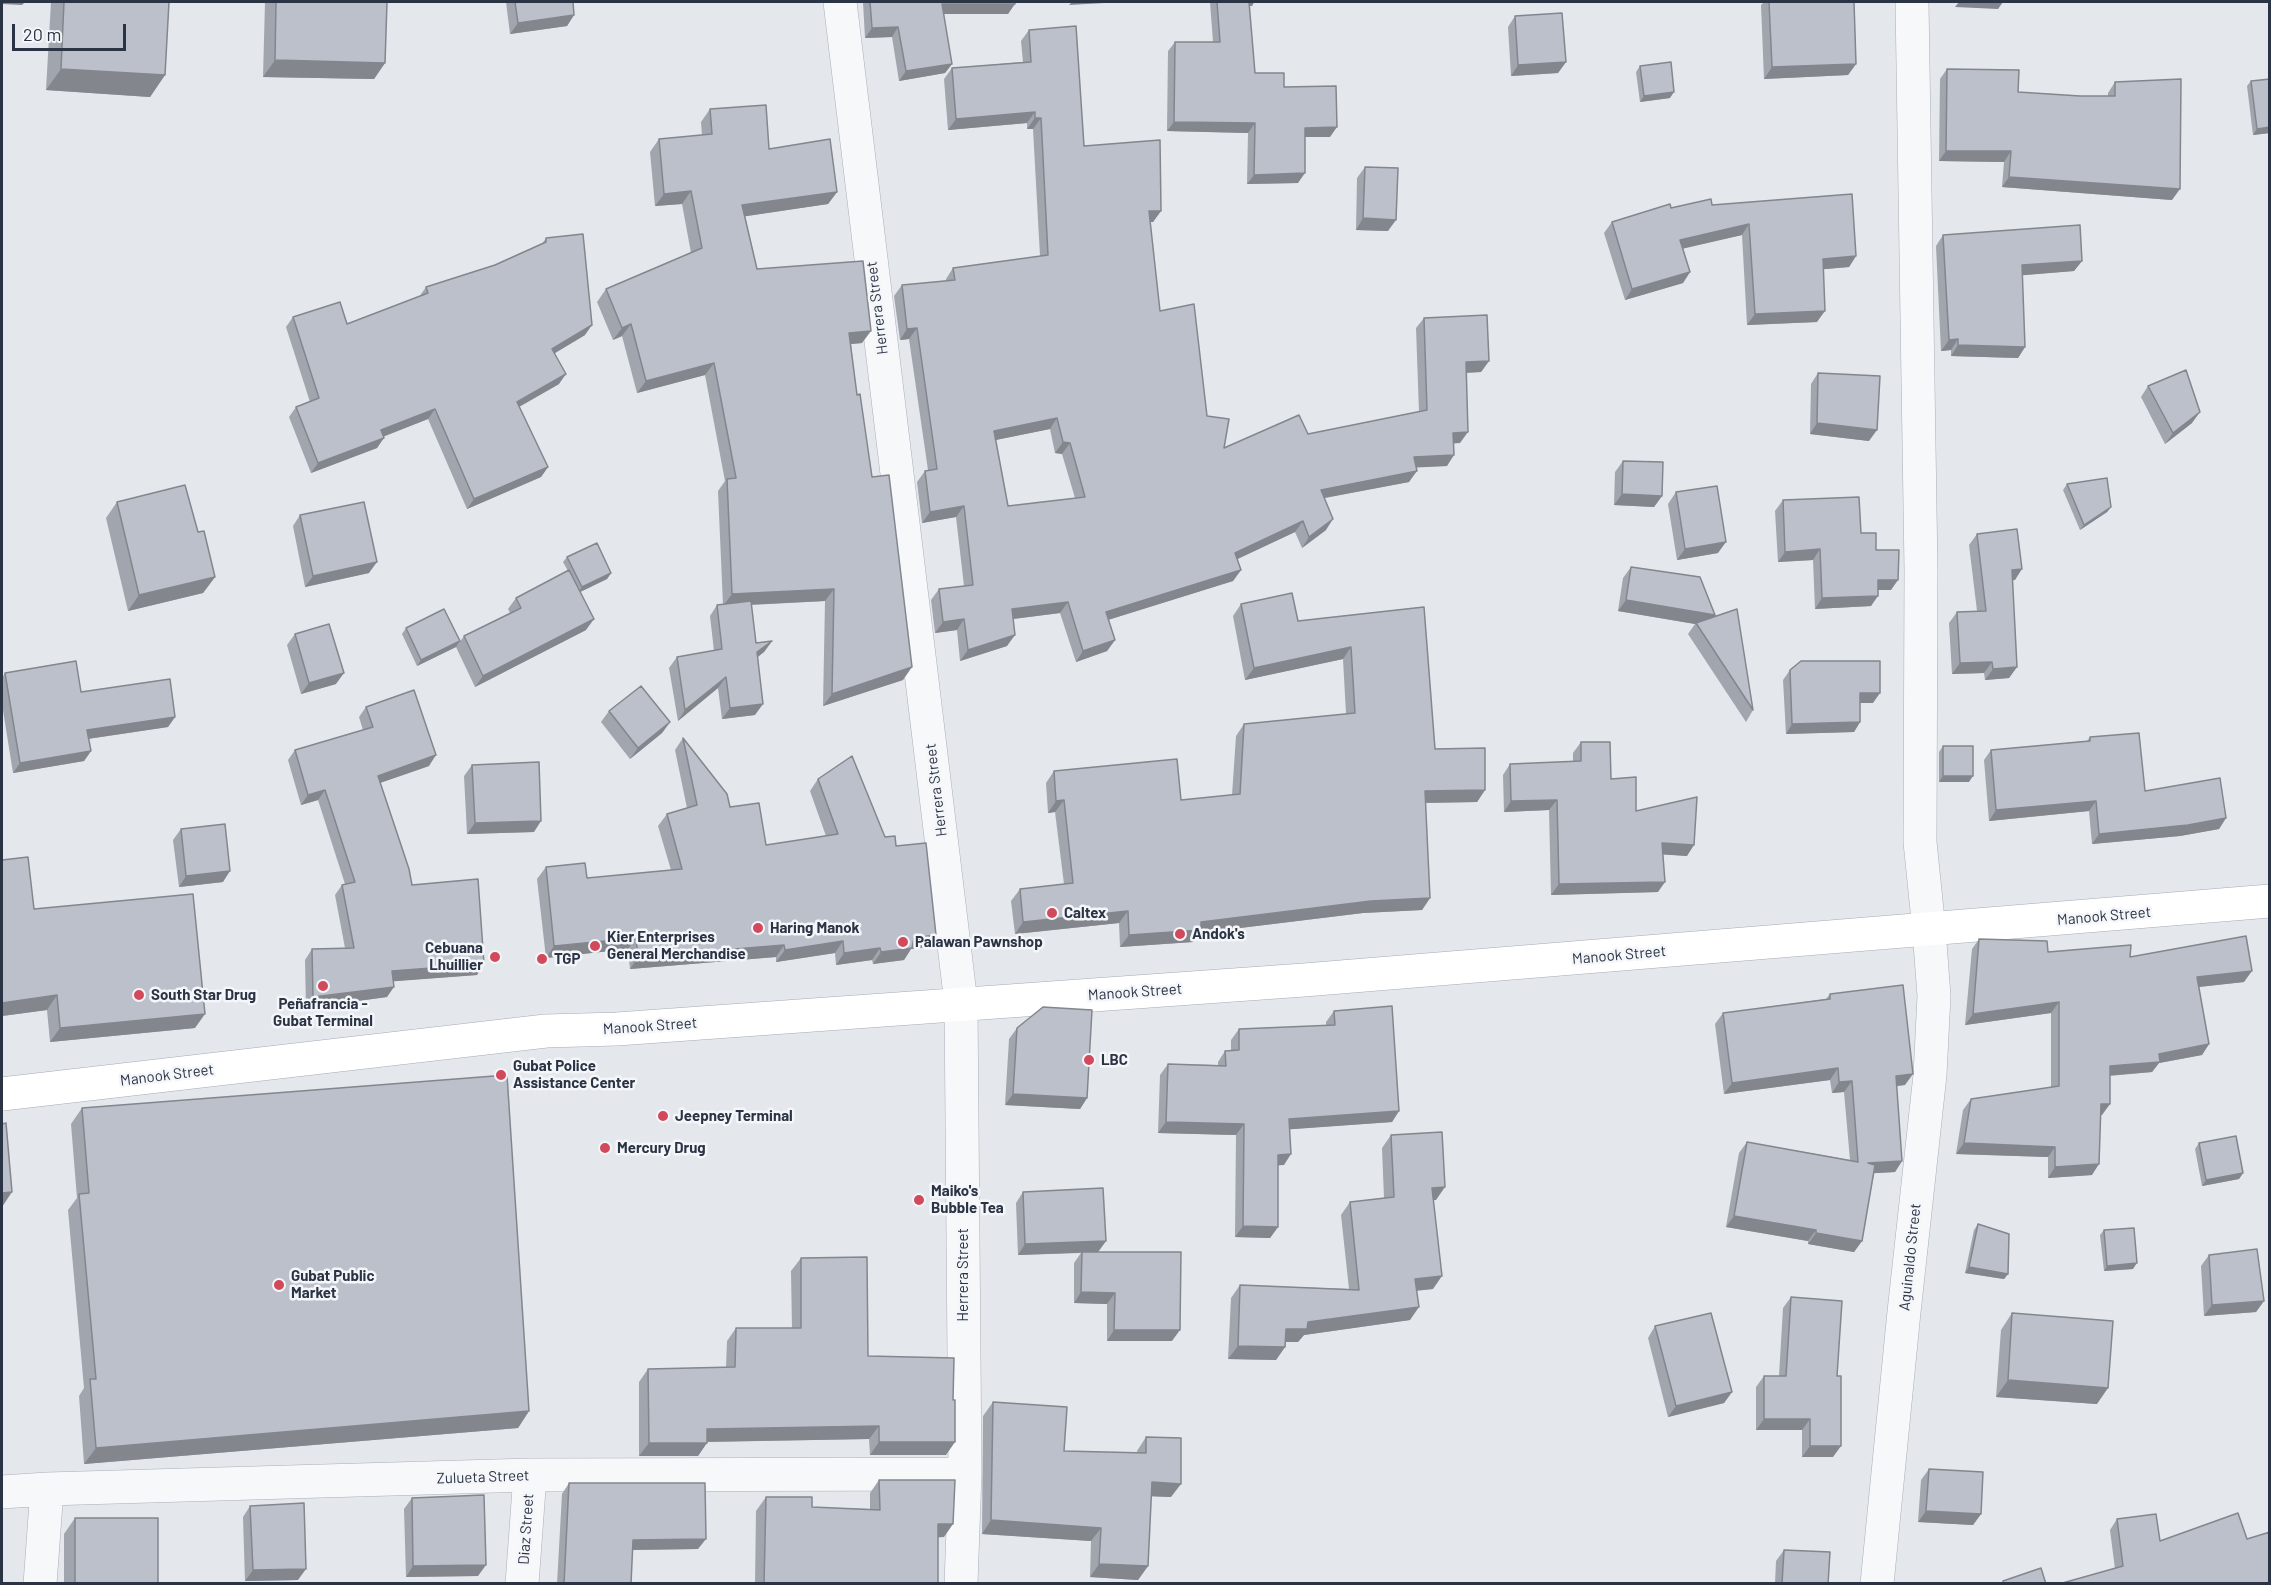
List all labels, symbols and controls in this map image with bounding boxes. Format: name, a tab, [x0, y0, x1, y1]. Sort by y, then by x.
scale bar	[15, 12, 129, 50]
text: 20 m	[23, 23, 61, 45]
street label: Herrera Street	[862, 260, 892, 356]
street label: Herrera Street	[921, 742, 951, 838]
street label: Manook Street	[2056, 903, 2152, 929]
place label: Caltex	[1064, 904, 1106, 922]
marker: Caltex	[1045, 906, 1059, 920]
place label: Haring Manok	[770, 919, 860, 937]
marker: Haring Manok	[751, 921, 765, 935]
place label: Andok's	[1192, 925, 1245, 943]
marker: Andok's	[1173, 927, 1187, 941]
place label: Kier Enterprises General Merchandise	[607, 928, 746, 963]
place label: Palawan Pawnshop	[915, 933, 1043, 951]
marker: Palawan Pawnshop	[896, 935, 910, 949]
place label: Cebuana Lhuillier	[425, 939, 483, 974]
marker: Kier Enterprises General Merchandise	[588, 939, 602, 953]
street label: Manook Street	[1571, 942, 1667, 968]
marker: Cebuana Lhuillier	[488, 950, 502, 964]
place label: TGP	[554, 950, 580, 968]
marker: TGP	[535, 952, 549, 966]
marker: Peñafrancia - Gubat Terminal	[316, 979, 330, 993]
street label: Manook Street	[1087, 980, 1183, 1004]
place label: South Star Drug	[151, 986, 256, 1004]
marker: South Star Drug	[132, 988, 146, 1002]
place label: Peñafrancia - Gubat Terminal	[273, 995, 373, 1030]
street label: Manook Street	[602, 1014, 698, 1038]
place label: LBC	[1101, 1051, 1128, 1069]
marker: LBC	[1082, 1053, 1096, 1067]
place label: Gubat Police Assistance Center	[513, 1057, 635, 1092]
street label: Manook Street	[119, 1060, 215, 1090]
marker: Gubat Police Assistance Center	[494, 1068, 508, 1082]
place label: Jeepney Terminal	[675, 1107, 793, 1125]
marker: Jeepney Terminal	[656, 1109, 670, 1123]
place label: Mercury Drug	[617, 1139, 706, 1157]
marker: Mercury Drug	[598, 1141, 612, 1155]
place label: Maiko's Bubble Tea	[931, 1182, 1004, 1217]
marker: Maiko's Bubble Tea	[912, 1193, 926, 1207]
street label: Aguinaldo Street	[1895, 1202, 1925, 1312]
street label: Herrera Street	[954, 1228, 972, 1322]
place label: Gubat Public Market	[291, 1267, 374, 1302]
marker: Gubat Public Market	[272, 1278, 286, 1292]
street label: Zulueta Street	[436, 1466, 530, 1488]
street label: Diaz Street	[515, 1493, 537, 1565]

